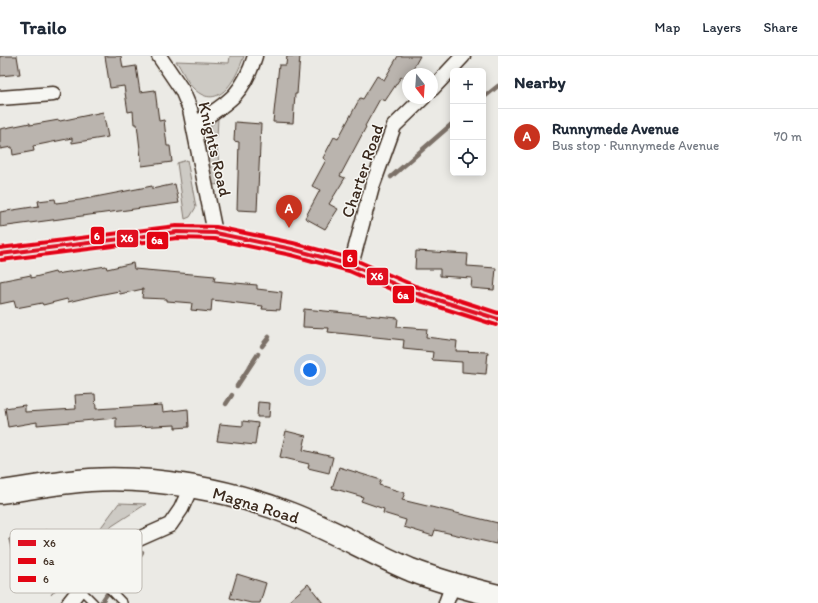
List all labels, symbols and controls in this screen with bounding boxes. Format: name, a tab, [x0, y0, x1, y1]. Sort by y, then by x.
text: Trailo	[20, 16, 67, 39]
text: Map	[655, 19, 680, 36]
text: Layers	[702, 19, 741, 36]
text: Share	[763, 19, 798, 36]
north arrow	[402, 68, 438, 104]
map controls	[450, 68, 486, 176]
button: +	[450, 68, 486, 104]
text: Nearby	[514, 72, 566, 92]
street label: Knights Road	[194, 100, 236, 199]
button: −	[450, 104, 486, 140]
text: Runnymede Avenue	[552, 120, 679, 138]
street label: Charter Road	[337, 122, 387, 220]
text: A	[523, 129, 531, 144]
text: 70 m	[774, 129, 802, 144]
text: Bus stop · Runnymede Avenue	[552, 138, 719, 153]
button: locate	[450, 140, 486, 176]
pin: A	[276, 195, 302, 228]
line badge: 6	[90, 226, 105, 245]
line badge: X6	[116, 229, 139, 248]
text: 6	[94, 230, 100, 243]
line badge: 6a	[146, 231, 169, 250]
text: X6	[121, 232, 134, 245]
text: 6a	[151, 234, 163, 247]
line badge: 6	[342, 249, 358, 268]
text: 6	[347, 252, 353, 265]
line badge: X6	[366, 267, 389, 286]
text: X6	[371, 270, 384, 283]
line badge: 6a	[392, 285, 415, 304]
text: 6a	[397, 289, 409, 302]
your location	[300, 360, 320, 380]
street label: Magna Road	[210, 482, 302, 528]
legend	[10, 529, 142, 593]
text: X6	[43, 537, 56, 550]
text: 6a	[43, 555, 55, 568]
text: 6	[43, 573, 49, 586]

